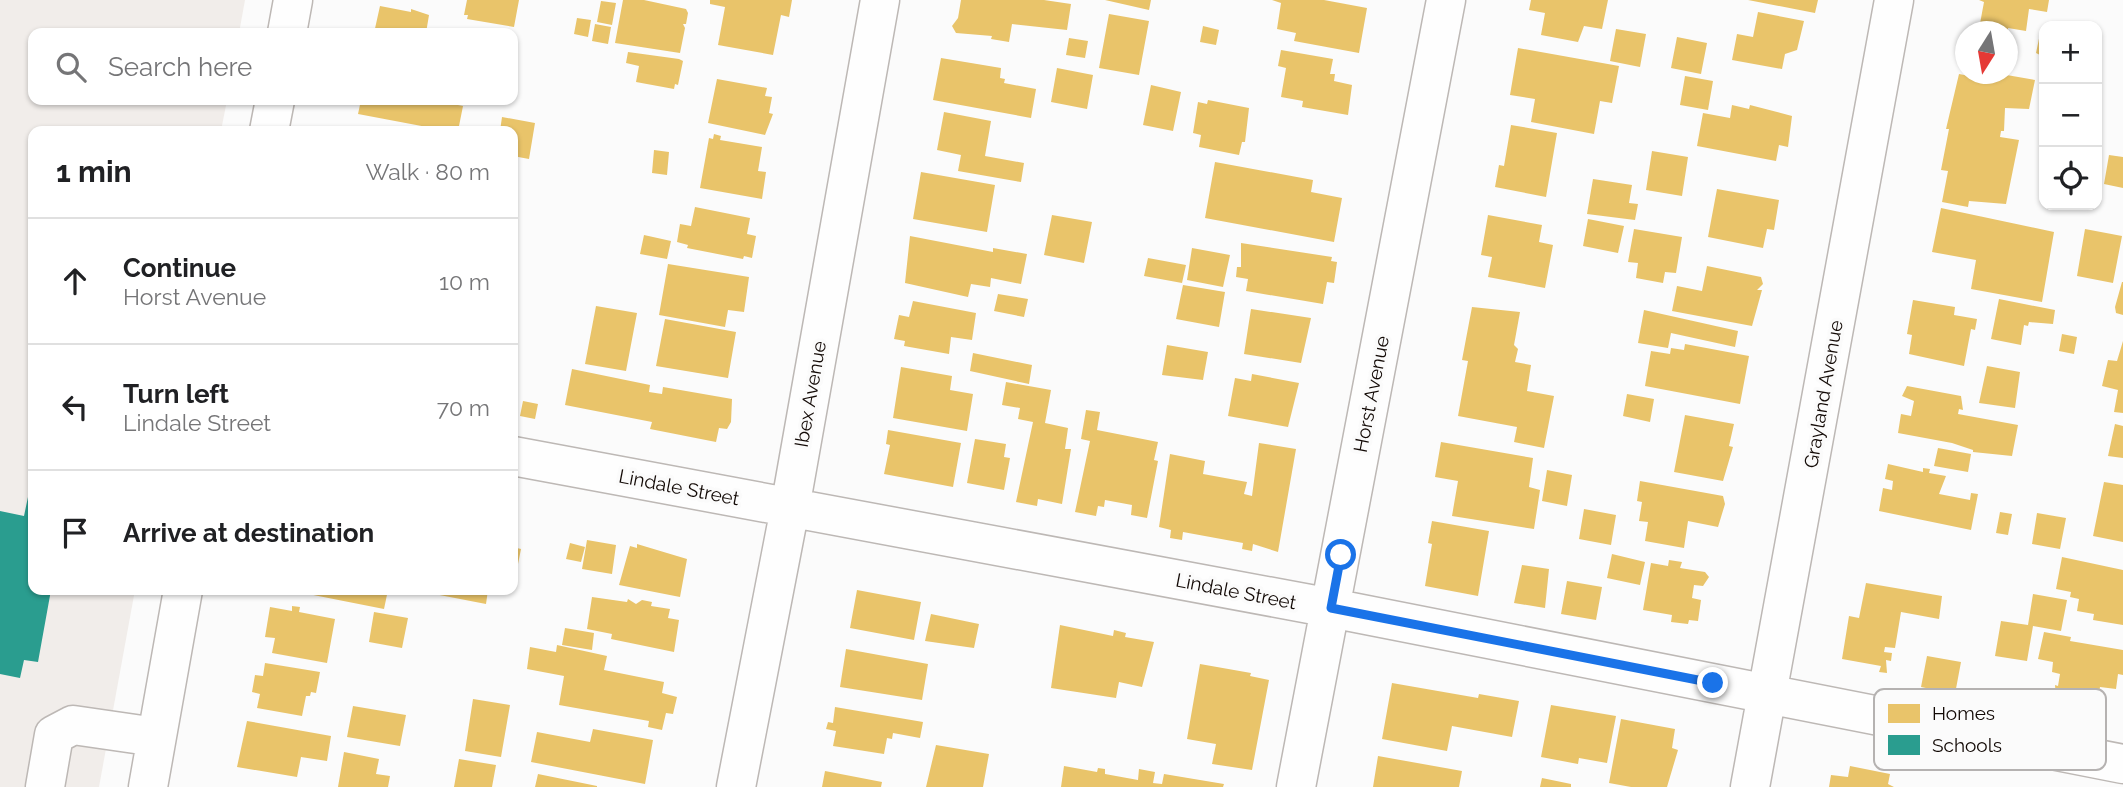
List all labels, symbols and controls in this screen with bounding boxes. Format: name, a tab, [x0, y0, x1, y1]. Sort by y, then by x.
north arrow	[1955, 21, 2018, 84]
map controls	[2039, 21, 2102, 210]
button: +	[2039, 21, 2102, 84]
search box	[28, 28, 518, 105]
icon: search	[52, 48, 90, 86]
text: Search here	[108, 52, 252, 82]
button: −	[2039, 84, 2102, 147]
button: locate	[2039, 147, 2102, 210]
text: 1 min	[56, 154, 132, 189]
text: Walk · 80 m	[365, 158, 490, 185]
text: Continue	[123, 253, 236, 283]
icon: ahead	[56, 262, 94, 300]
text: 10 m	[439, 268, 490, 295]
text: Horst Avenue	[123, 283, 266, 310]
street label: Grayland Avenue	[1799, 318, 1847, 470]
street label: Horst Avenue	[1349, 334, 1393, 454]
street label: Ibex Avenue	[790, 339, 830, 449]
text: Turn left	[123, 379, 229, 409]
icon: left	[56, 388, 94, 426]
text: 70 m	[437, 394, 490, 421]
text: Lindale Street	[123, 409, 271, 436]
street label: Lindale Street	[617, 465, 742, 510]
icon: arrive	[56, 514, 94, 552]
text: Arrive at destination	[123, 518, 374, 548]
route start	[1325, 539, 1356, 570]
street label: Lindale Street	[1174, 569, 1299, 614]
route end	[1697, 667, 1728, 698]
legend	[1874, 689, 2106, 770]
text: Homes	[1932, 702, 1995, 724]
text: Schools	[1932, 734, 2002, 756]

